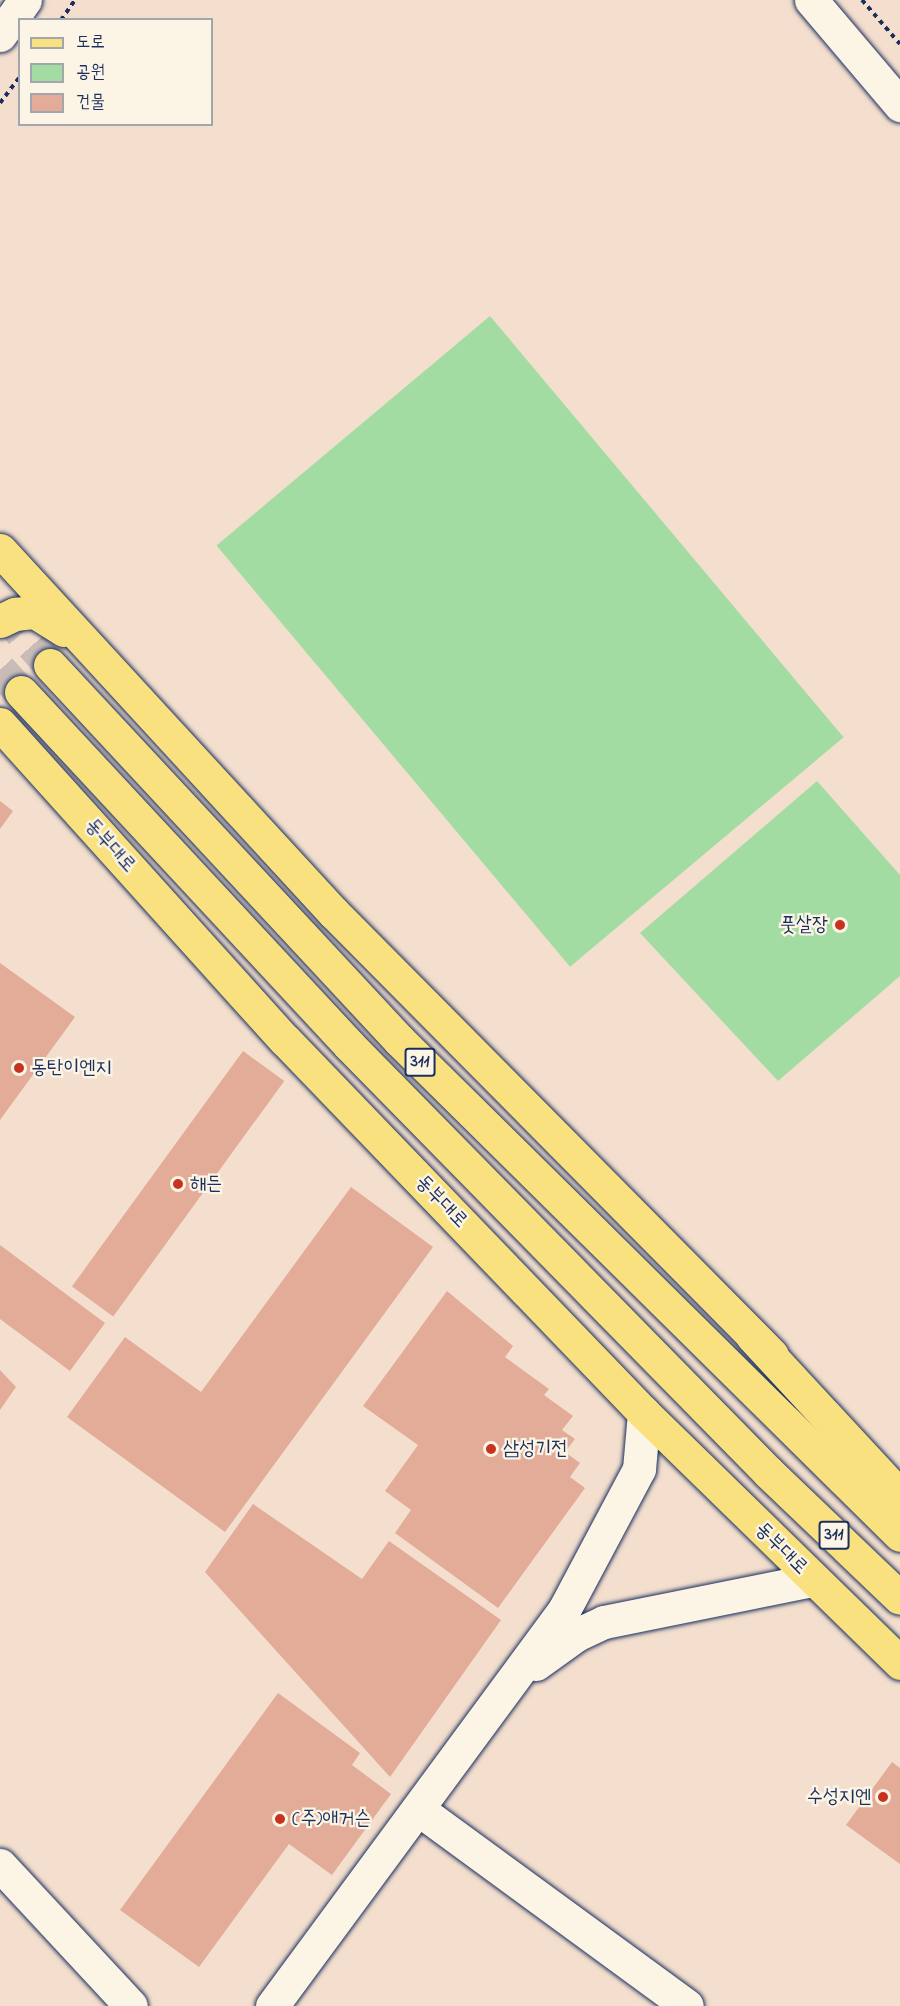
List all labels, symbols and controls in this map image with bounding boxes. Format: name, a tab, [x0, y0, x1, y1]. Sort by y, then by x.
legend	[18, 18, 213, 126]
text: 도로	[76, 30, 105, 56]
text: 공원	[76, 60, 105, 86]
text: 건물	[76, 90, 105, 116]
street label: 동부대로	[80, 814, 140, 878]
place label: 풋살장	[780, 913, 828, 937]
marker: 풋살장	[833, 918, 847, 932]
road number: 311	[404, 1047, 436, 1077]
place label: 동탄이엔지	[31, 1056, 111, 1080]
marker: 동탄이엔지	[12, 1061, 26, 1075]
street label: 동부대로	[410, 1171, 472, 1233]
place label: 해든	[190, 1172, 222, 1196]
marker: 해든	[171, 1177, 185, 1191]
place label: 삼성기전	[503, 1437, 567, 1461]
marker: 삼성기전	[484, 1442, 498, 1456]
street label: 동부대로	[750, 1518, 812, 1580]
road number: 311	[818, 1520, 850, 1550]
place label: 수성지엔	[807, 1785, 871, 1809]
marker: 수성지엔	[876, 1790, 890, 1804]
place label: (주)애거슨	[292, 1807, 371, 1831]
marker: (주)애거슨	[273, 1812, 287, 1826]

